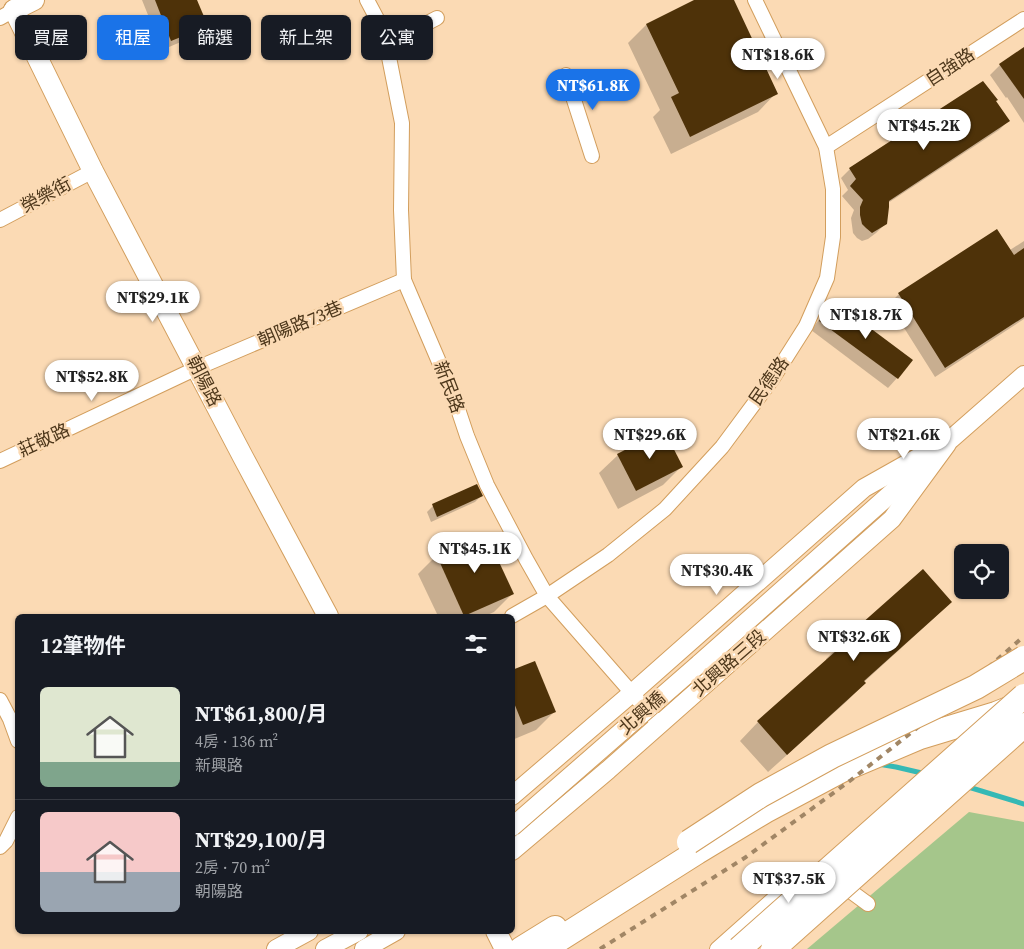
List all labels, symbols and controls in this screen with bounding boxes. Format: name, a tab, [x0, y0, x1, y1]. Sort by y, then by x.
chip: 買屋	[15, 15, 87, 60]
chip: 租屋	[97, 15, 169, 60]
chip: 篩選	[179, 15, 251, 60]
chip: 新上架	[261, 15, 351, 60]
chip: 公寓	[361, 15, 433, 60]
pin: NT$18.6K	[726, 38, 830, 80]
street label: 自強路	[920, 41, 979, 92]
text: NT$18.6K	[742, 43, 814, 65]
pin: NT$61.8K	[541, 68, 645, 111]
text: NT$61.8K	[557, 74, 629, 96]
pin: NT$45.2K	[872, 108, 976, 151]
text: NT$45.2K	[888, 114, 960, 136]
street label: 榮樂街	[16, 171, 75, 218]
pin: NT$29.1K	[101, 280, 205, 323]
text: NT$29.1K	[117, 286, 189, 308]
street label: 朝陽路73巷	[253, 294, 346, 353]
pin: NT$18.7K	[814, 298, 918, 340]
text: NT$18.7K	[830, 303, 902, 325]
street label: 朝陽路	[181, 351, 228, 411]
street label: 民德路	[743, 351, 794, 410]
street label: 新民路	[428, 357, 471, 417]
pin: NT$52.8K	[40, 360, 144, 402]
text: NT$52.8K	[56, 365, 128, 387]
street label: 莊敬路	[14, 417, 74, 462]
pin: NT$29.6K	[598, 418, 702, 460]
pin: NT$21.6K	[852, 418, 956, 460]
text: NT$29.6K	[614, 423, 686, 445]
text: NT$21.6K	[868, 423, 940, 445]
pin: NT$45.1K	[423, 532, 527, 574]
text: NT$45.1K	[439, 537, 511, 559]
map controls	[954, 544, 1009, 599]
button: locate	[954, 544, 1009, 599]
pin: NT$30.4K	[665, 554, 769, 596]
text: NT$30.4K	[681, 559, 753, 581]
pin: NT$32.6K	[802, 620, 906, 662]
street label: 北興路三段	[687, 624, 771, 702]
text: NT$32.6K	[818, 625, 890, 647]
icon: filters	[462, 630, 490, 658]
text: 12筆物件	[40, 631, 126, 660]
street label: 北興橋	[613, 685, 670, 740]
text: NT$61,800/月	[195, 699, 327, 728]
icon: home	[80, 707, 140, 767]
text: 4房 · 136 m²	[195, 730, 278, 752]
text: 新興路	[195, 754, 243, 776]
text: NT$29,100/月	[195, 825, 327, 854]
icon: home	[80, 832, 140, 892]
text: 2房 · 70 m²	[195, 856, 270, 878]
pin: NT$37.5K	[737, 862, 841, 904]
text: NT$37.5K	[753, 867, 825, 889]
text: 朝陽路	[195, 880, 243, 902]

